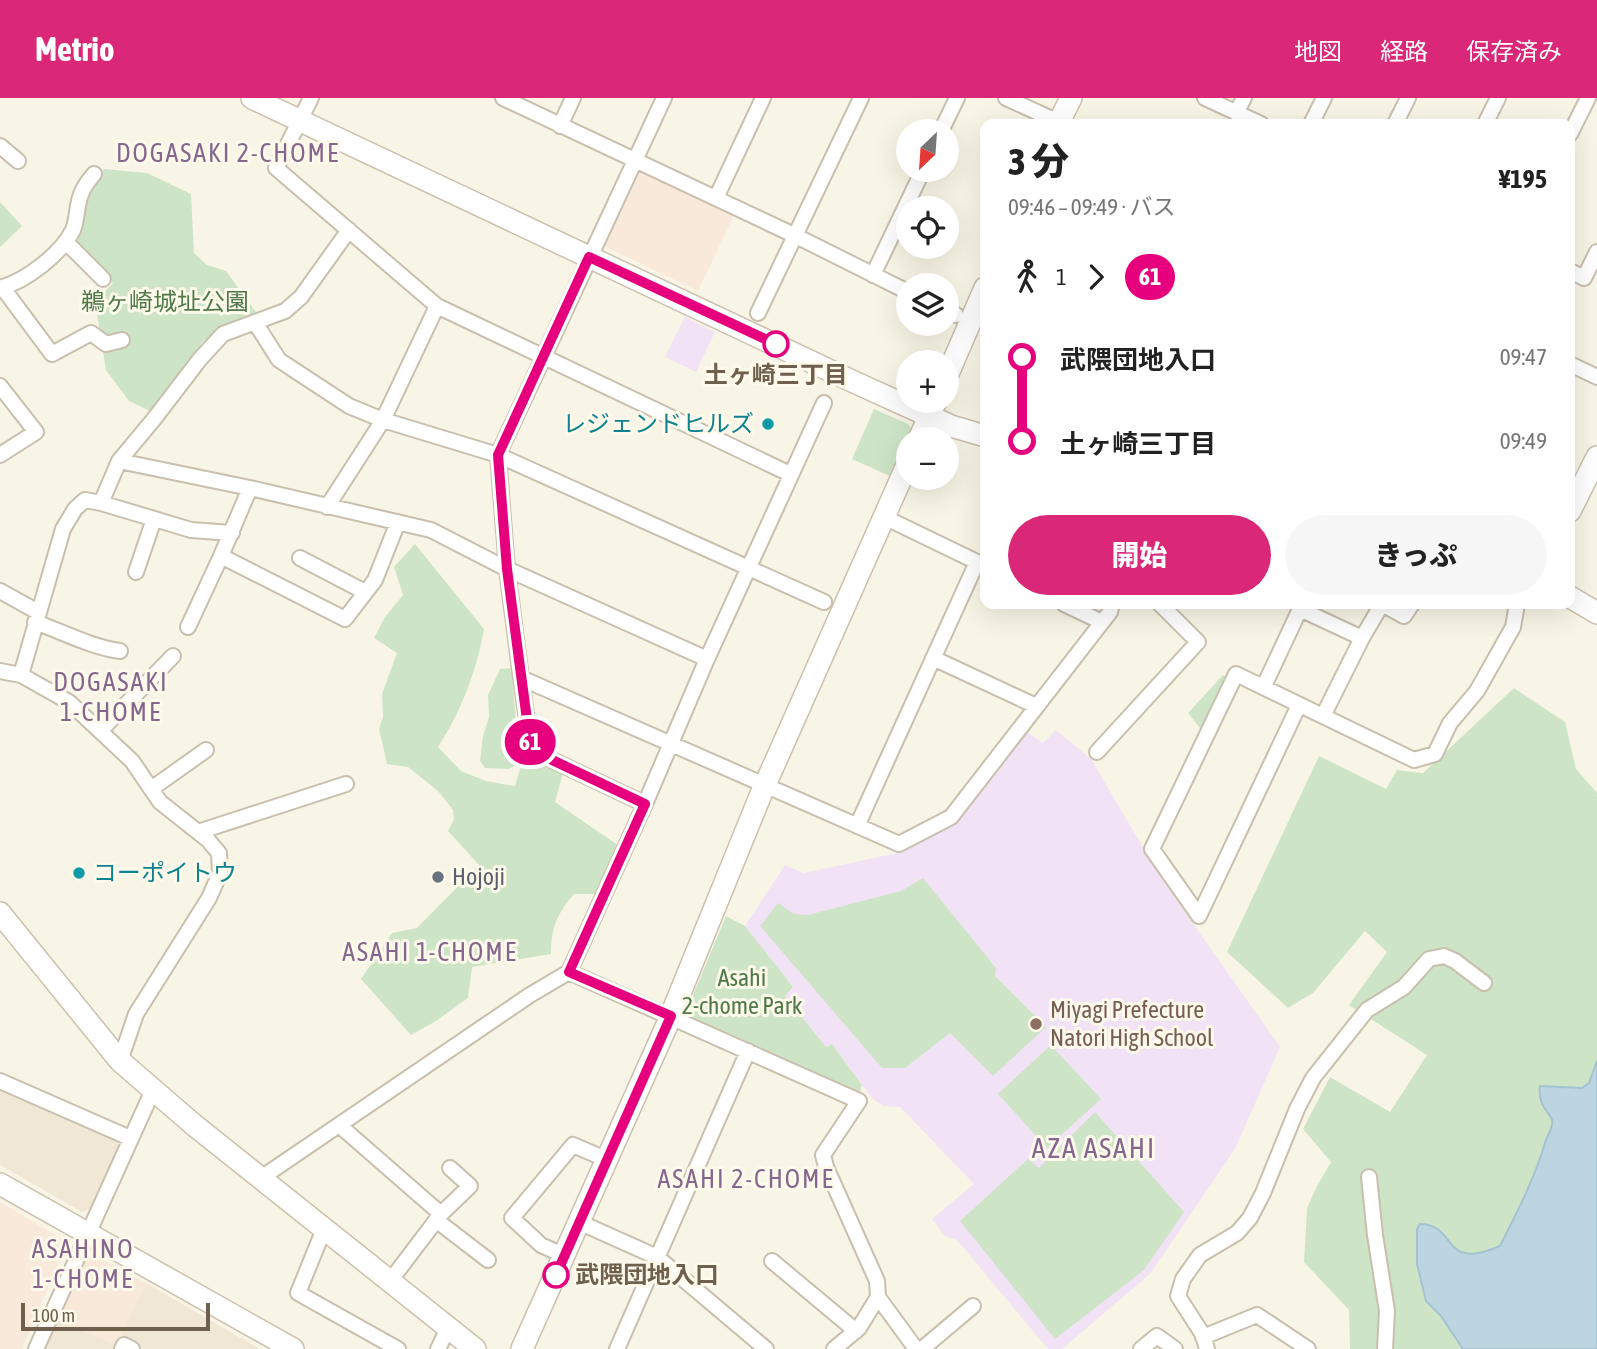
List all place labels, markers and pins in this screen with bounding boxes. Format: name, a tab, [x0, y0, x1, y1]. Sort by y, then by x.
marker: 土ヶ崎三丁目	[763, 331, 789, 357]
place label: 土ヶ崎三丁目	[704, 361, 848, 388]
place label: レジェンドヒルズ	[562, 410, 754, 437]
marker: レジェンドヒルズ	[760, 416, 776, 432]
place label: コーポイトウ	[93, 859, 237, 886]
place label: Hojoji	[452, 863, 505, 890]
marker: コーポイトウ	[71, 865, 87, 881]
marker: Hojoji	[430, 869, 446, 885]
place label: Miyagi Prefecture Natori High School	[1050, 996, 1214, 1051]
marker: Miyagi Prefecture Natori High School	[1028, 1016, 1044, 1032]
place label: 武隈団地入口	[575, 1261, 719, 1288]
marker: 武隈団地入口	[543, 1262, 569, 1288]

